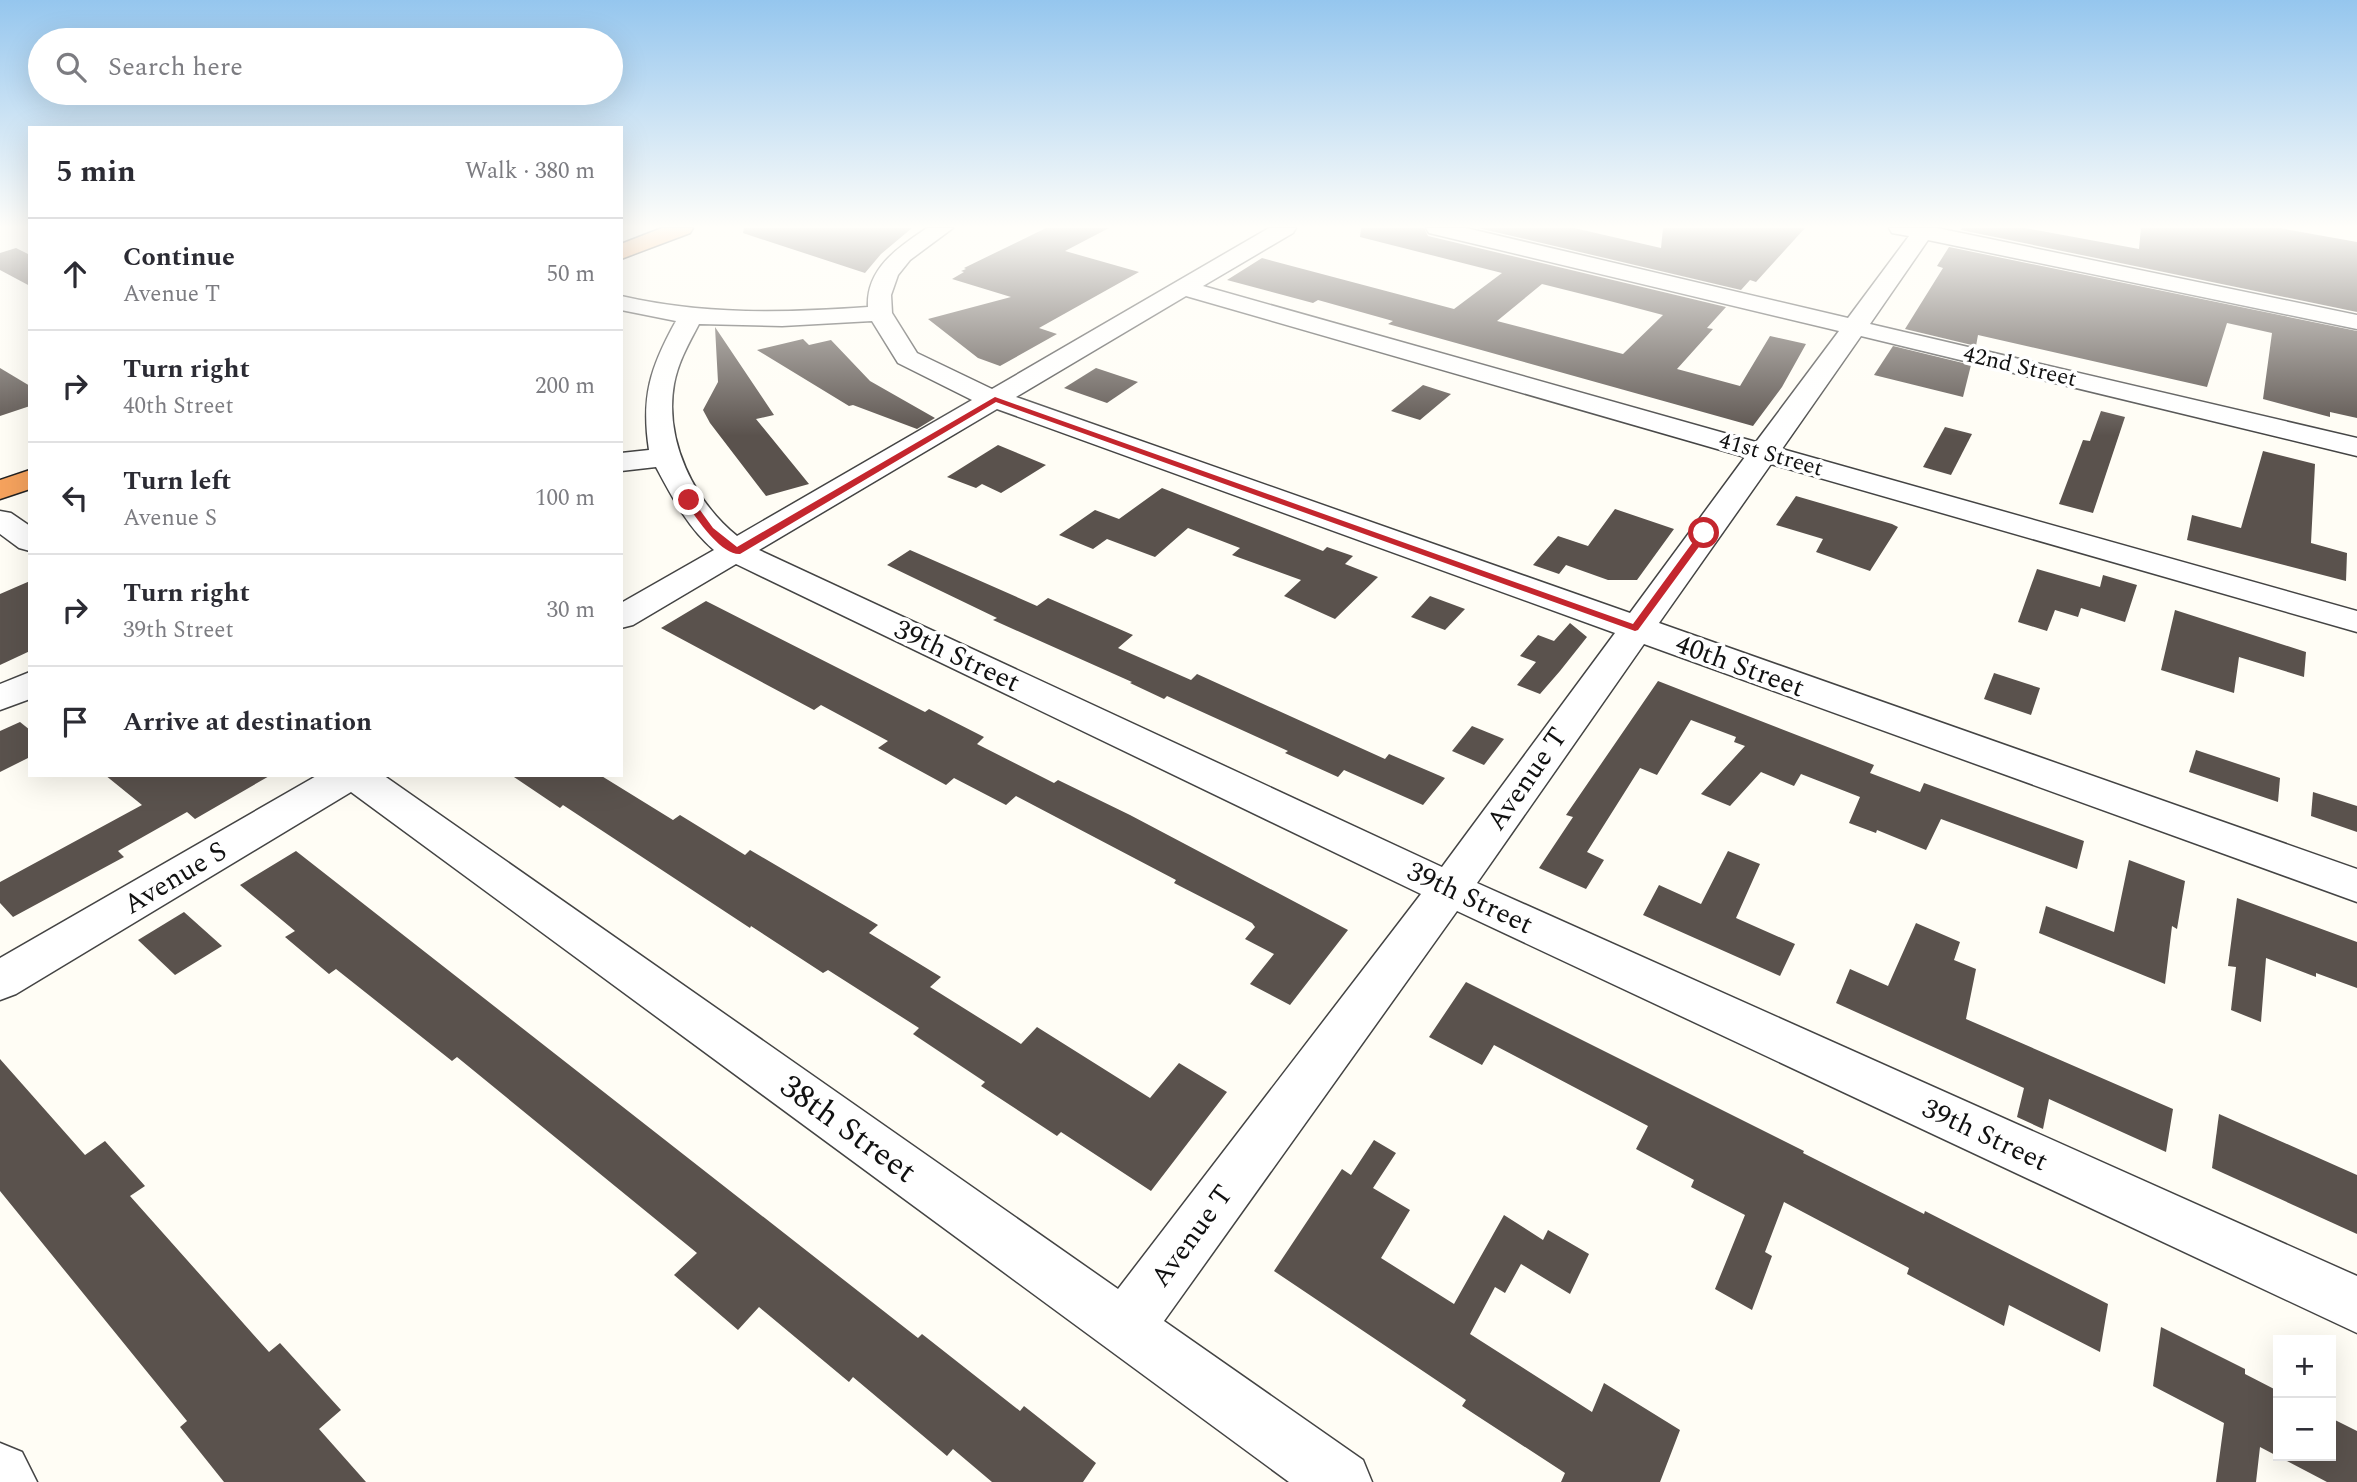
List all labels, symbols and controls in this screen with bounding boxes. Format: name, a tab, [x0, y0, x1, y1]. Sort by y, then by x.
search box	[28, 28, 623, 105]
text: Search here	[108, 47, 243, 87]
icon: search	[52, 48, 90, 86]
text: 5 min	[56, 149, 136, 195]
text: Walk · 380 m	[465, 154, 595, 189]
text: Continue	[123, 237, 235, 277]
icon: ahead	[56, 255, 94, 293]
text: 50 m	[546, 257, 595, 292]
text: Avenue T	[123, 277, 220, 312]
street label: 42nd Street	[1960, 337, 2080, 397]
text: Turn right	[123, 349, 250, 389]
icon: right	[56, 367, 94, 405]
text: 200 m	[535, 369, 595, 404]
text: 40th Street	[123, 389, 234, 424]
street label: 41st Street	[1715, 423, 1827, 487]
text: Turn left	[123, 461, 231, 501]
icon: left	[56, 479, 94, 517]
text: 100 m	[535, 481, 595, 516]
route end	[673, 484, 704, 515]
text: Avenue S	[123, 501, 217, 536]
route start	[1688, 517, 1719, 548]
text: Turn right	[123, 573, 250, 613]
icon: right	[56, 591, 94, 629]
text: 30 m	[546, 593, 595, 628]
street label: 39th Street	[887, 608, 1027, 704]
text: 39th Street	[123, 613, 234, 648]
street label: 40th Street	[1669, 623, 1811, 709]
text: Arrive at destination	[123, 702, 372, 742]
icon: arrive	[56, 703, 94, 741]
street label: Avenue T	[1475, 718, 1579, 840]
street label: Avenue S	[115, 830, 235, 926]
street label: 39th Street	[1400, 850, 1540, 946]
street label: 38th Street	[769, 1062, 927, 1196]
street label: 39th Street	[1915, 1087, 2055, 1183]
street label: Avenue T	[1140, 1176, 1244, 1296]
map controls	[2273, 1335, 2336, 1461]
button: +	[2273, 1335, 2336, 1398]
button: −	[2273, 1398, 2336, 1461]

